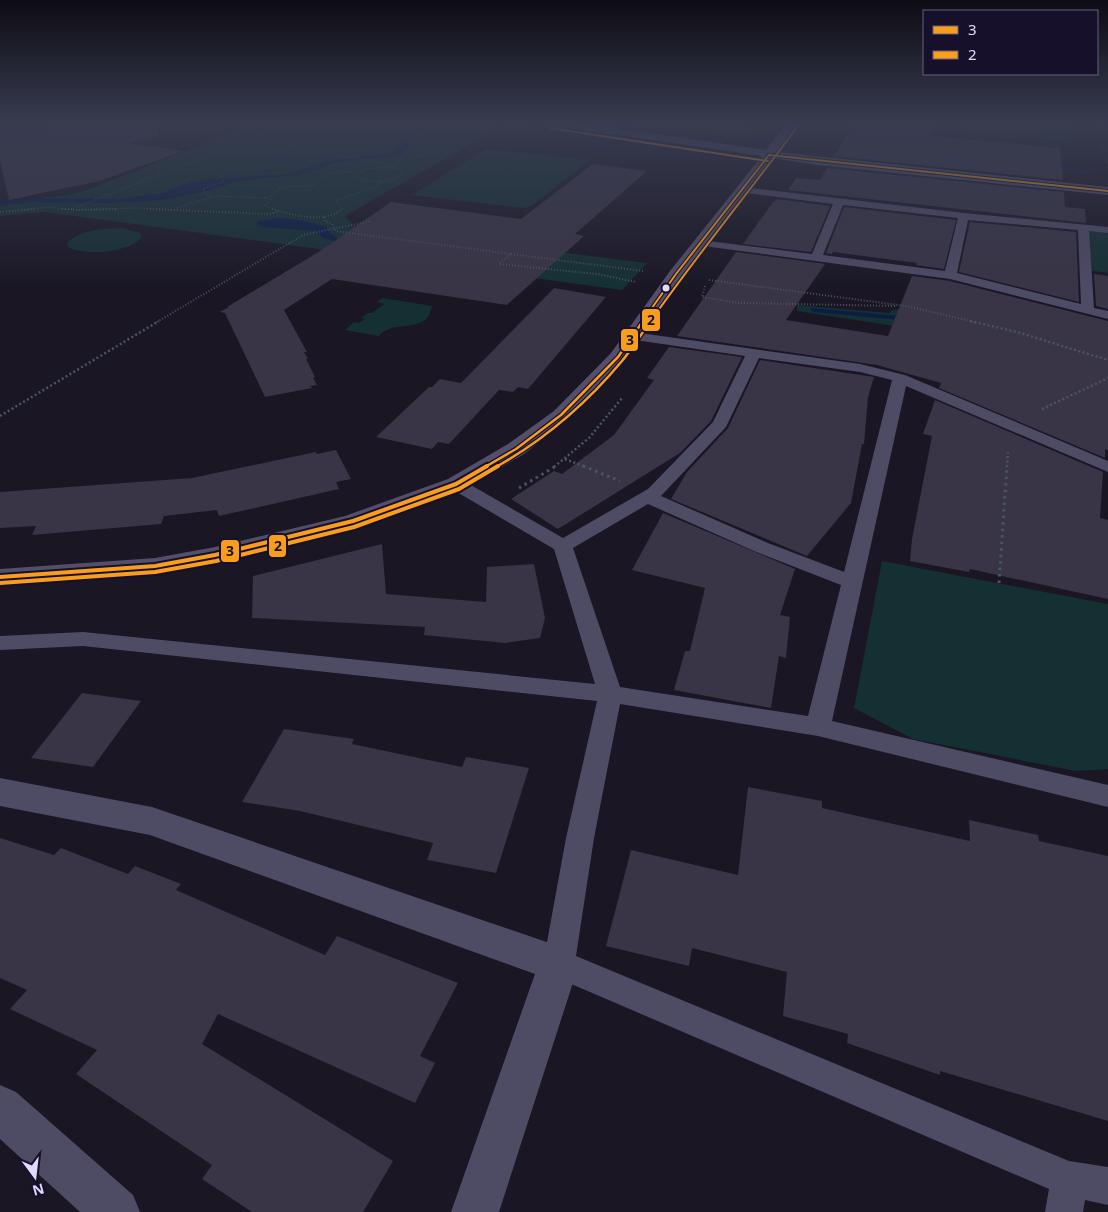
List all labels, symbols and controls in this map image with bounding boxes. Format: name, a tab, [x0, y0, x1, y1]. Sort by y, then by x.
legend	[923, 10, 1098, 75]
text: 3	[968, 19, 977, 39]
text: 2	[968, 44, 977, 64]
unlabelled marker	[661, 283, 671, 293]
line badge: 2	[641, 308, 661, 332]
text: 2	[647, 310, 655, 329]
line badge: 3	[620, 328, 639, 352]
text: 3	[626, 330, 634, 349]
line badge: 2	[268, 534, 287, 558]
text: 2	[274, 536, 282, 555]
line badge: 3	[220, 539, 240, 563]
text: 3	[226, 541, 234, 560]
north arrow	[10, 1152, 60, 1202]
text: N	[31, 1179, 46, 1201]

